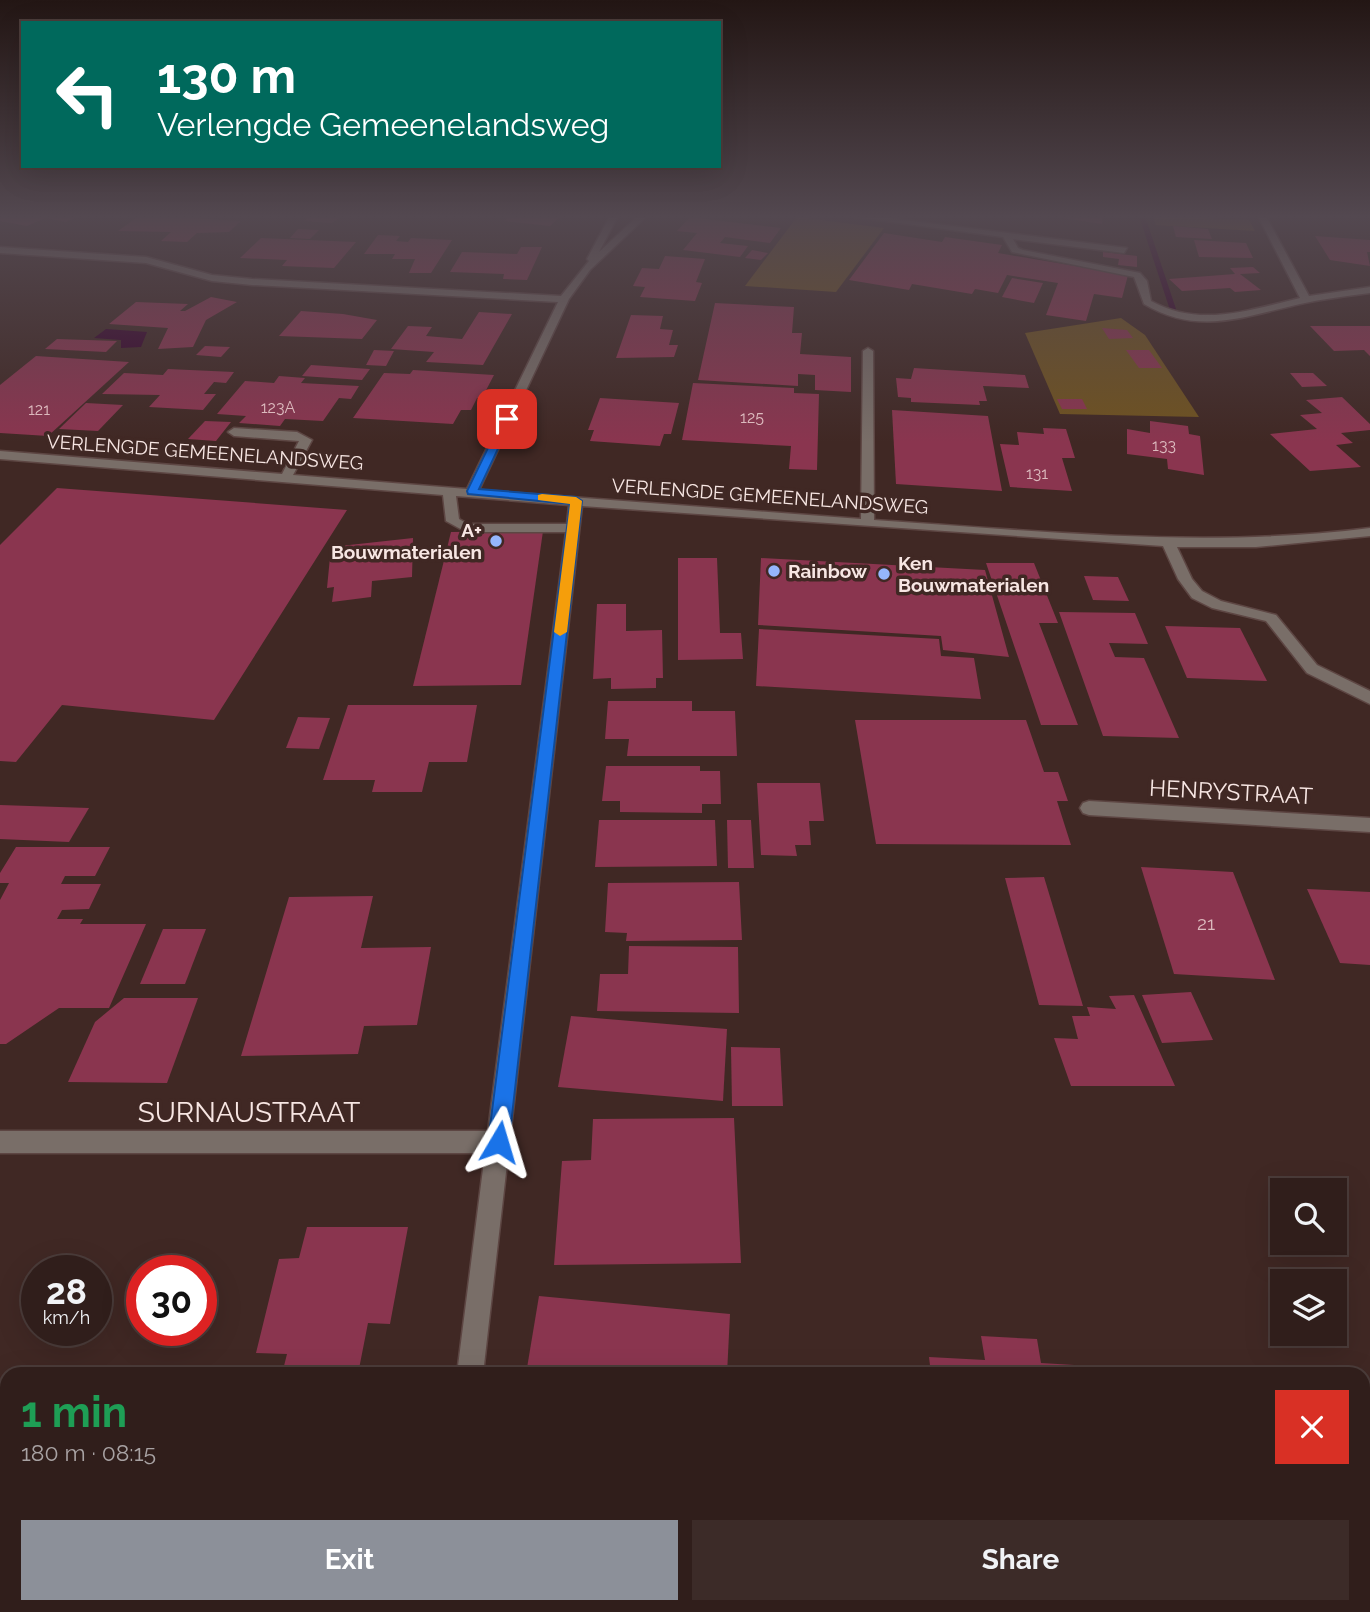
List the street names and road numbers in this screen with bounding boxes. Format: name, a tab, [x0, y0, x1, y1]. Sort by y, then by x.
street label: VERLENGDE GEMEENELANDSWEG	[46, 430, 364, 474]
street label: VERLENGDE GEMEENELANDSWEG	[611, 474, 929, 518]
street label: HENRYSTRAAT	[1148, 774, 1314, 809]
street label: SURNAUSTRAAT	[138, 1096, 360, 1129]

